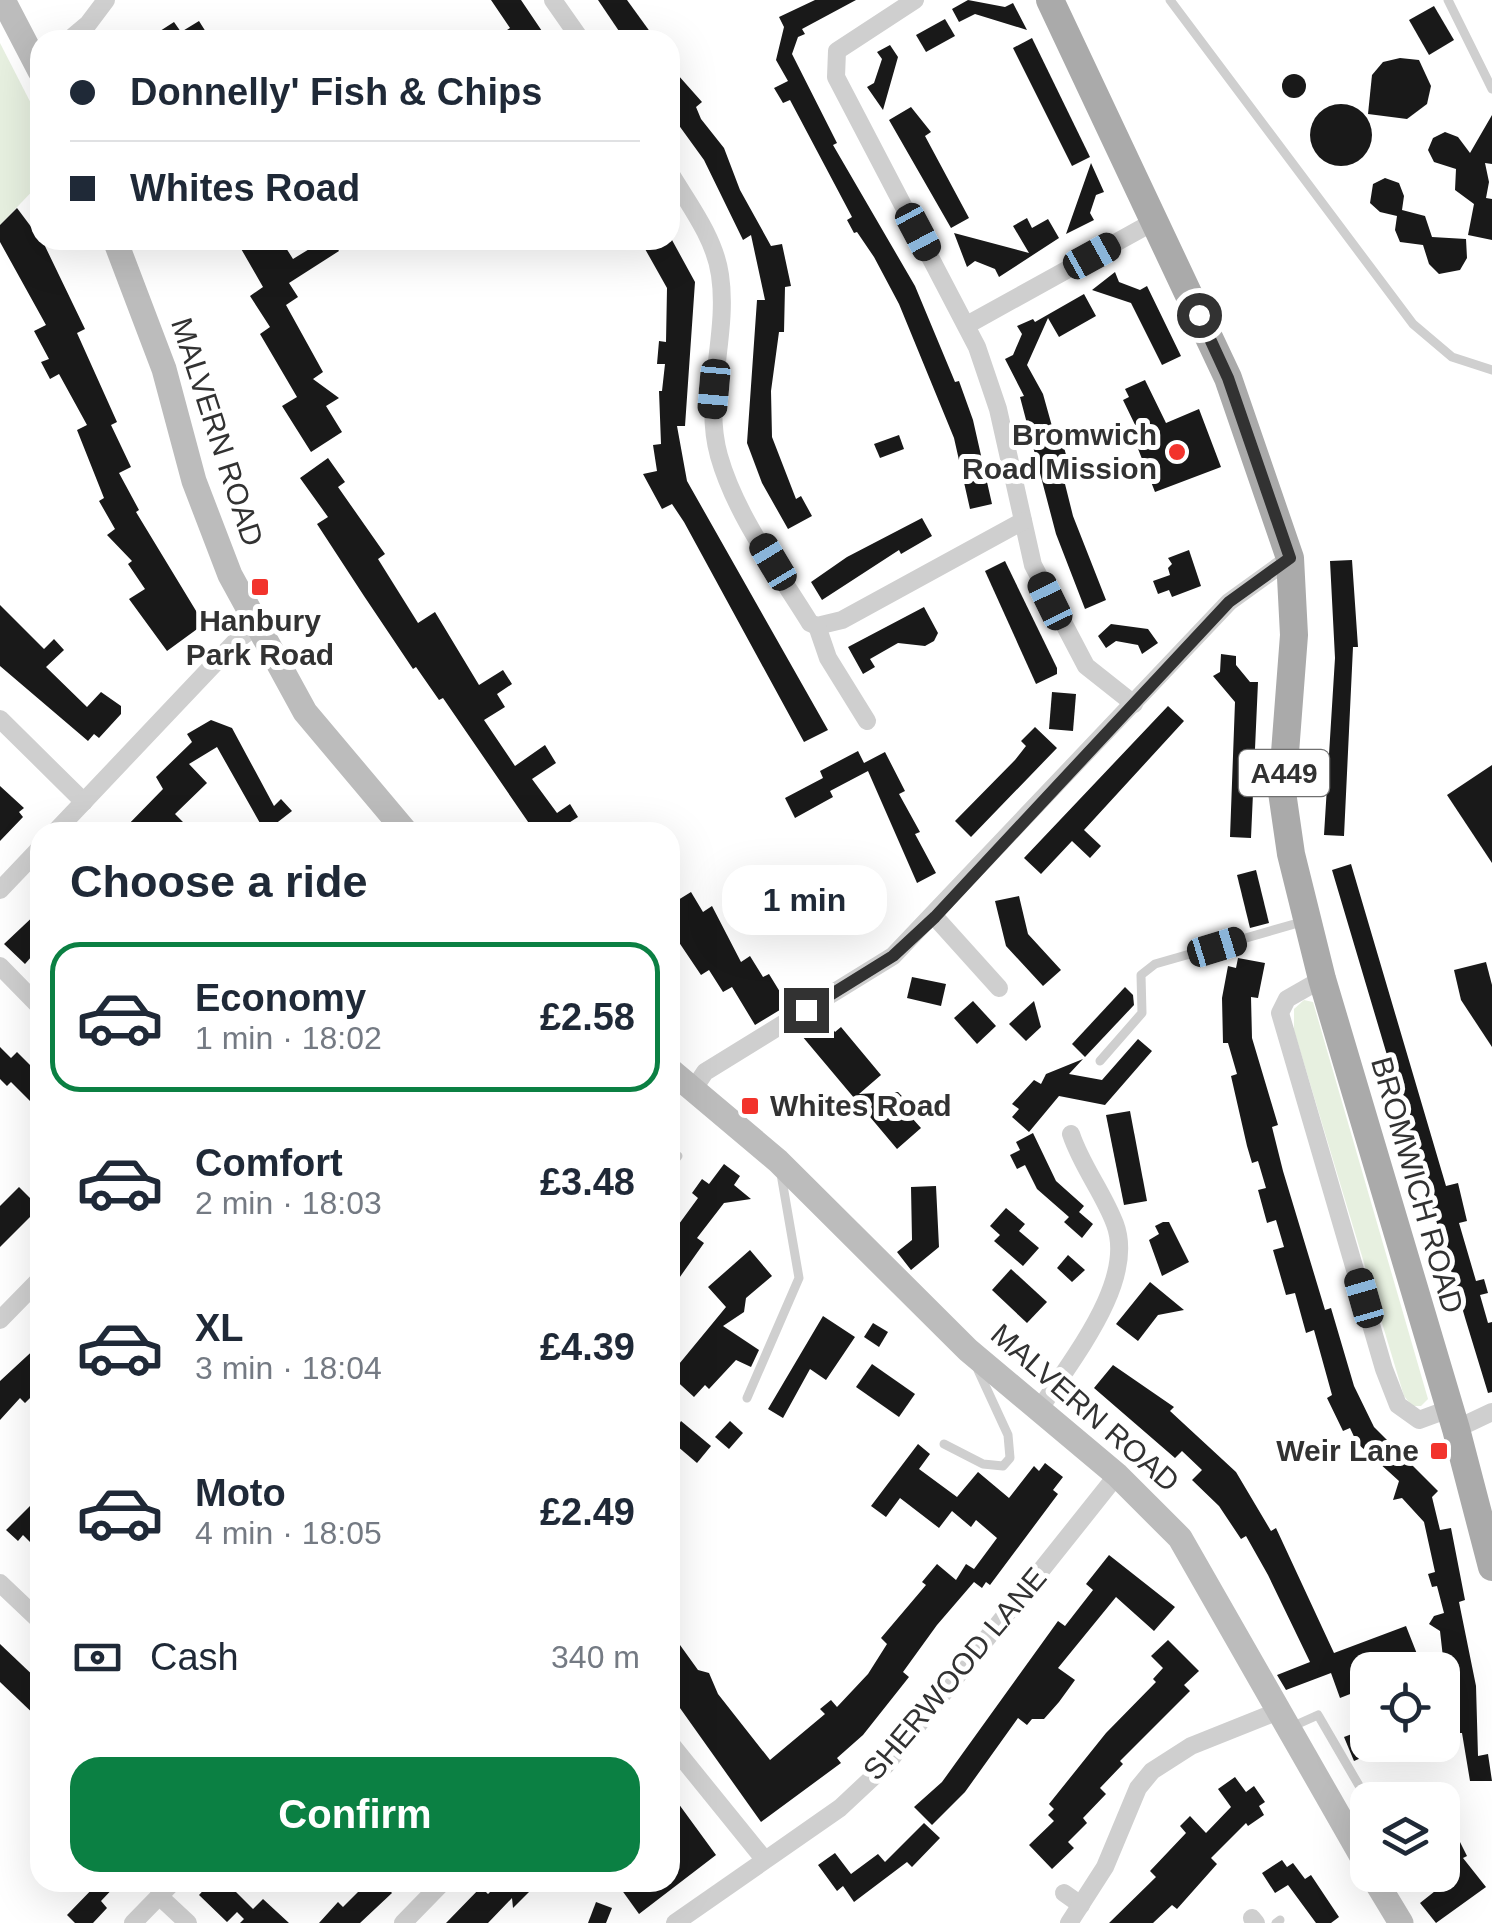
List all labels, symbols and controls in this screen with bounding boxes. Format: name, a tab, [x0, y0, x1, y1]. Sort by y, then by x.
text: Donnelly' Fish & Chips	[130, 71, 542, 113]
text: Whites Road	[130, 167, 360, 209]
car	[891, 198, 945, 266]
car	[1058, 228, 1126, 284]
route start	[1177, 293, 1222, 338]
street label: MALVERN ROAD	[165, 314, 270, 550]
car	[696, 358, 732, 420]
place label: Bromwich Road Mission	[962, 418, 1157, 485]
marker: Bromwich Road Mission	[1166, 441, 1188, 463]
car	[745, 529, 801, 595]
car	[1023, 567, 1077, 635]
marker: Hanbury Park Road	[249, 576, 271, 598]
place label: Hanbury Park Road	[186, 604, 334, 671]
road number: A449	[1239, 750, 1329, 796]
text: Choose a ride	[70, 856, 368, 907]
callout: 1 min	[724, 865, 888, 935]
text: 1 min	[763, 882, 846, 918]
car	[1184, 924, 1250, 970]
icon: car	[75, 972, 165, 1062]
text: Economy	[195, 977, 366, 1019]
route end	[784, 988, 829, 1033]
text: £2.58	[540, 996, 635, 1038]
text: 1 min · 18:02	[195, 1020, 382, 1056]
street label: BROMWICH ROAD	[1365, 1053, 1470, 1317]
place label: Whites Road	[770, 1089, 952, 1122]
marker: Whites Road	[739, 1095, 761, 1117]
icon: car	[75, 1137, 165, 1227]
text: Comfort	[195, 1142, 343, 1184]
text: £3.48	[540, 1161, 635, 1203]
text: 2 min · 18:03	[195, 1185, 382, 1221]
car	[1341, 1265, 1387, 1331]
icon: car	[75, 1302, 165, 1392]
text: XL	[195, 1307, 244, 1349]
street label: MALVERN ROAD	[985, 1317, 1186, 1498]
text: £4.39	[540, 1326, 635, 1368]
text: 3 min · 18:04	[195, 1350, 382, 1386]
place label: Weir Lane	[1276, 1434, 1419, 1467]
marker: Weir Lane	[1428, 1440, 1450, 1462]
icon: car	[75, 1467, 165, 1557]
text: Moto	[195, 1472, 286, 1514]
text: £2.49	[540, 1491, 635, 1533]
text: 4 min · 18:05	[195, 1515, 382, 1551]
street label: SHERWOOD LANE	[856, 1561, 1053, 1786]
icon: cash	[70, 1630, 125, 1685]
text: Cash	[150, 1636, 239, 1678]
text: 340 m	[551, 1639, 640, 1675]
map controls	[1350, 1652, 1460, 1892]
button: locate	[1350, 1652, 1460, 1762]
button: Confirm	[70, 1757, 640, 1872]
button: layers	[1350, 1782, 1460, 1892]

